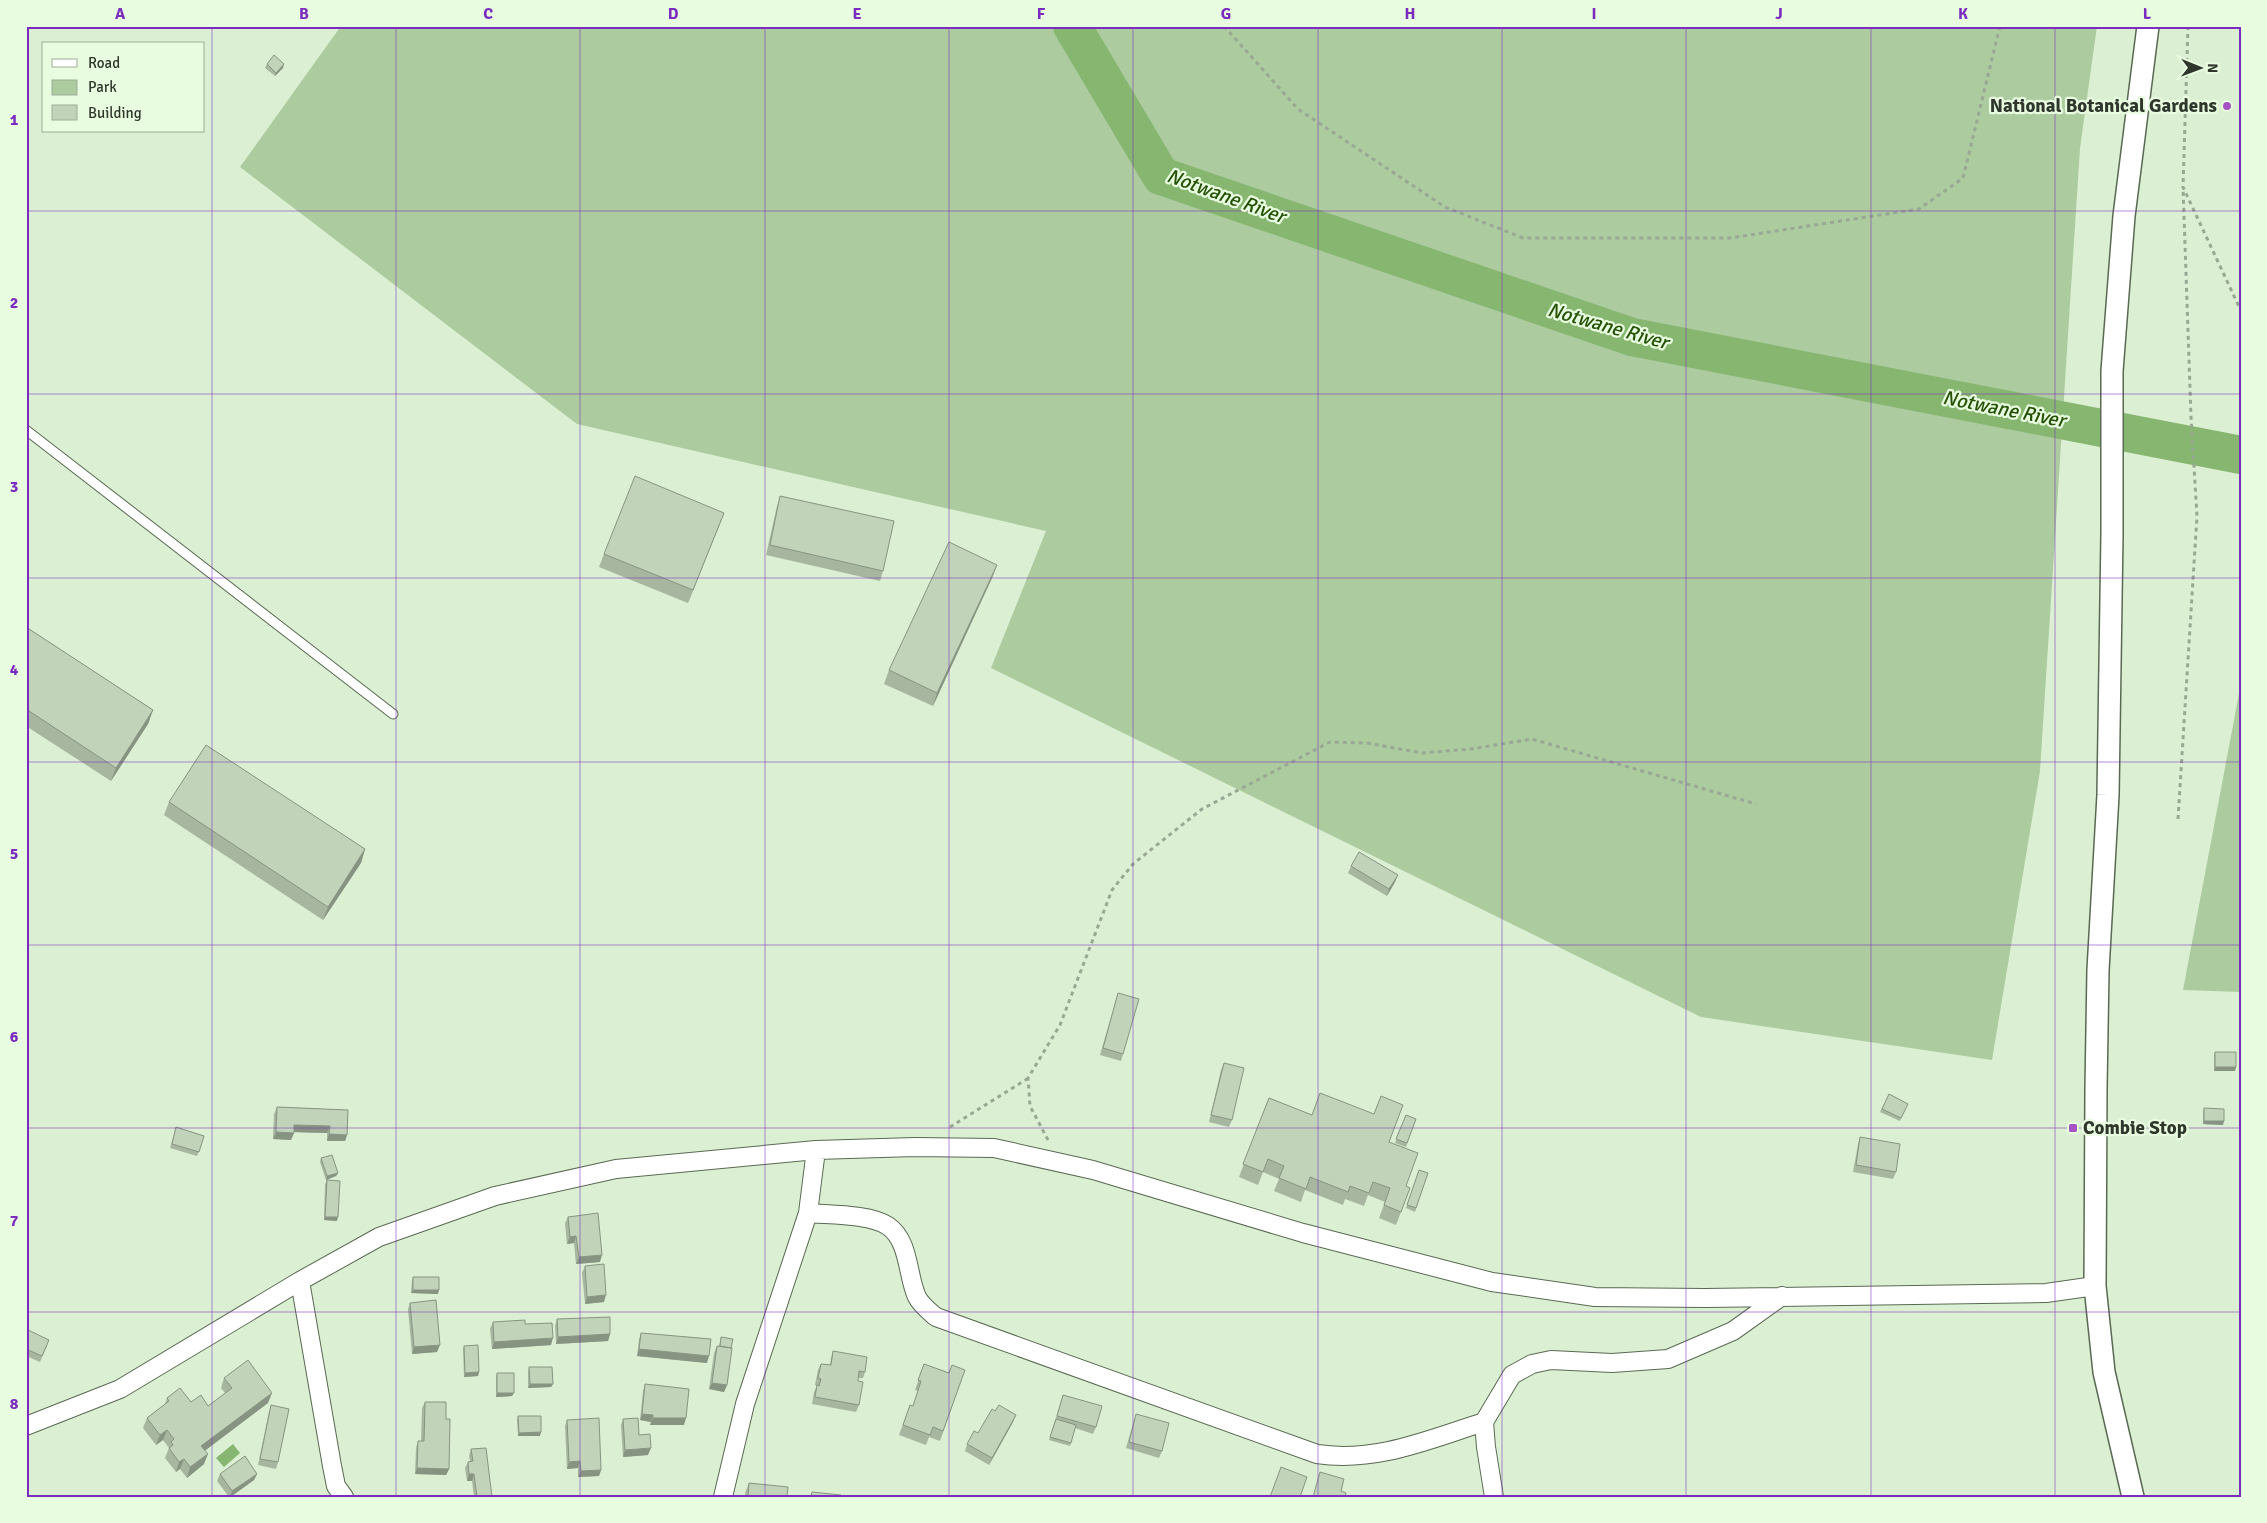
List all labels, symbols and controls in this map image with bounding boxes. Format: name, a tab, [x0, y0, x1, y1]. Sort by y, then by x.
text: A	[115, 4, 126, 24]
text: B	[299, 4, 309, 24]
text: C	[483, 4, 493, 24]
text: D	[668, 4, 679, 24]
text: E	[852, 4, 862, 24]
text: F	[1037, 4, 1046, 24]
text: G	[1221, 4, 1231, 24]
text: H	[1405, 4, 1415, 24]
text: I	[1591, 4, 1597, 24]
text: J	[1775, 4, 1783, 24]
text: K	[1958, 4, 1968, 24]
text: L	[2143, 4, 2152, 24]
legend	[42, 42, 205, 132]
north arrow	[2174, 42, 2224, 92]
text: Road	[88, 54, 120, 72]
text: N	[2204, 63, 2221, 73]
text: Park	[88, 78, 117, 96]
place label: National Botanical Gardens	[1990, 94, 2217, 118]
marker: National Botanical Gardens	[2221, 100, 2233, 112]
text: Building	[88, 104, 142, 122]
text: 1	[10, 110, 19, 130]
water label: Notwane River	[1163, 163, 1291, 230]
text: 2	[10, 293, 18, 313]
water label: Notwane River	[1545, 297, 1674, 356]
water label: Notwane River	[1941, 385, 2070, 434]
text: 3	[10, 477, 18, 497]
text: 4	[10, 660, 19, 680]
text: 5	[10, 844, 18, 864]
text: 6	[10, 1027, 19, 1047]
place label: Combie Stop	[2083, 1116, 2187, 1140]
marker: Combie Stop	[2067, 1122, 2079, 1134]
text: 7	[10, 1211, 19, 1231]
text: 8	[10, 1394, 19, 1414]

